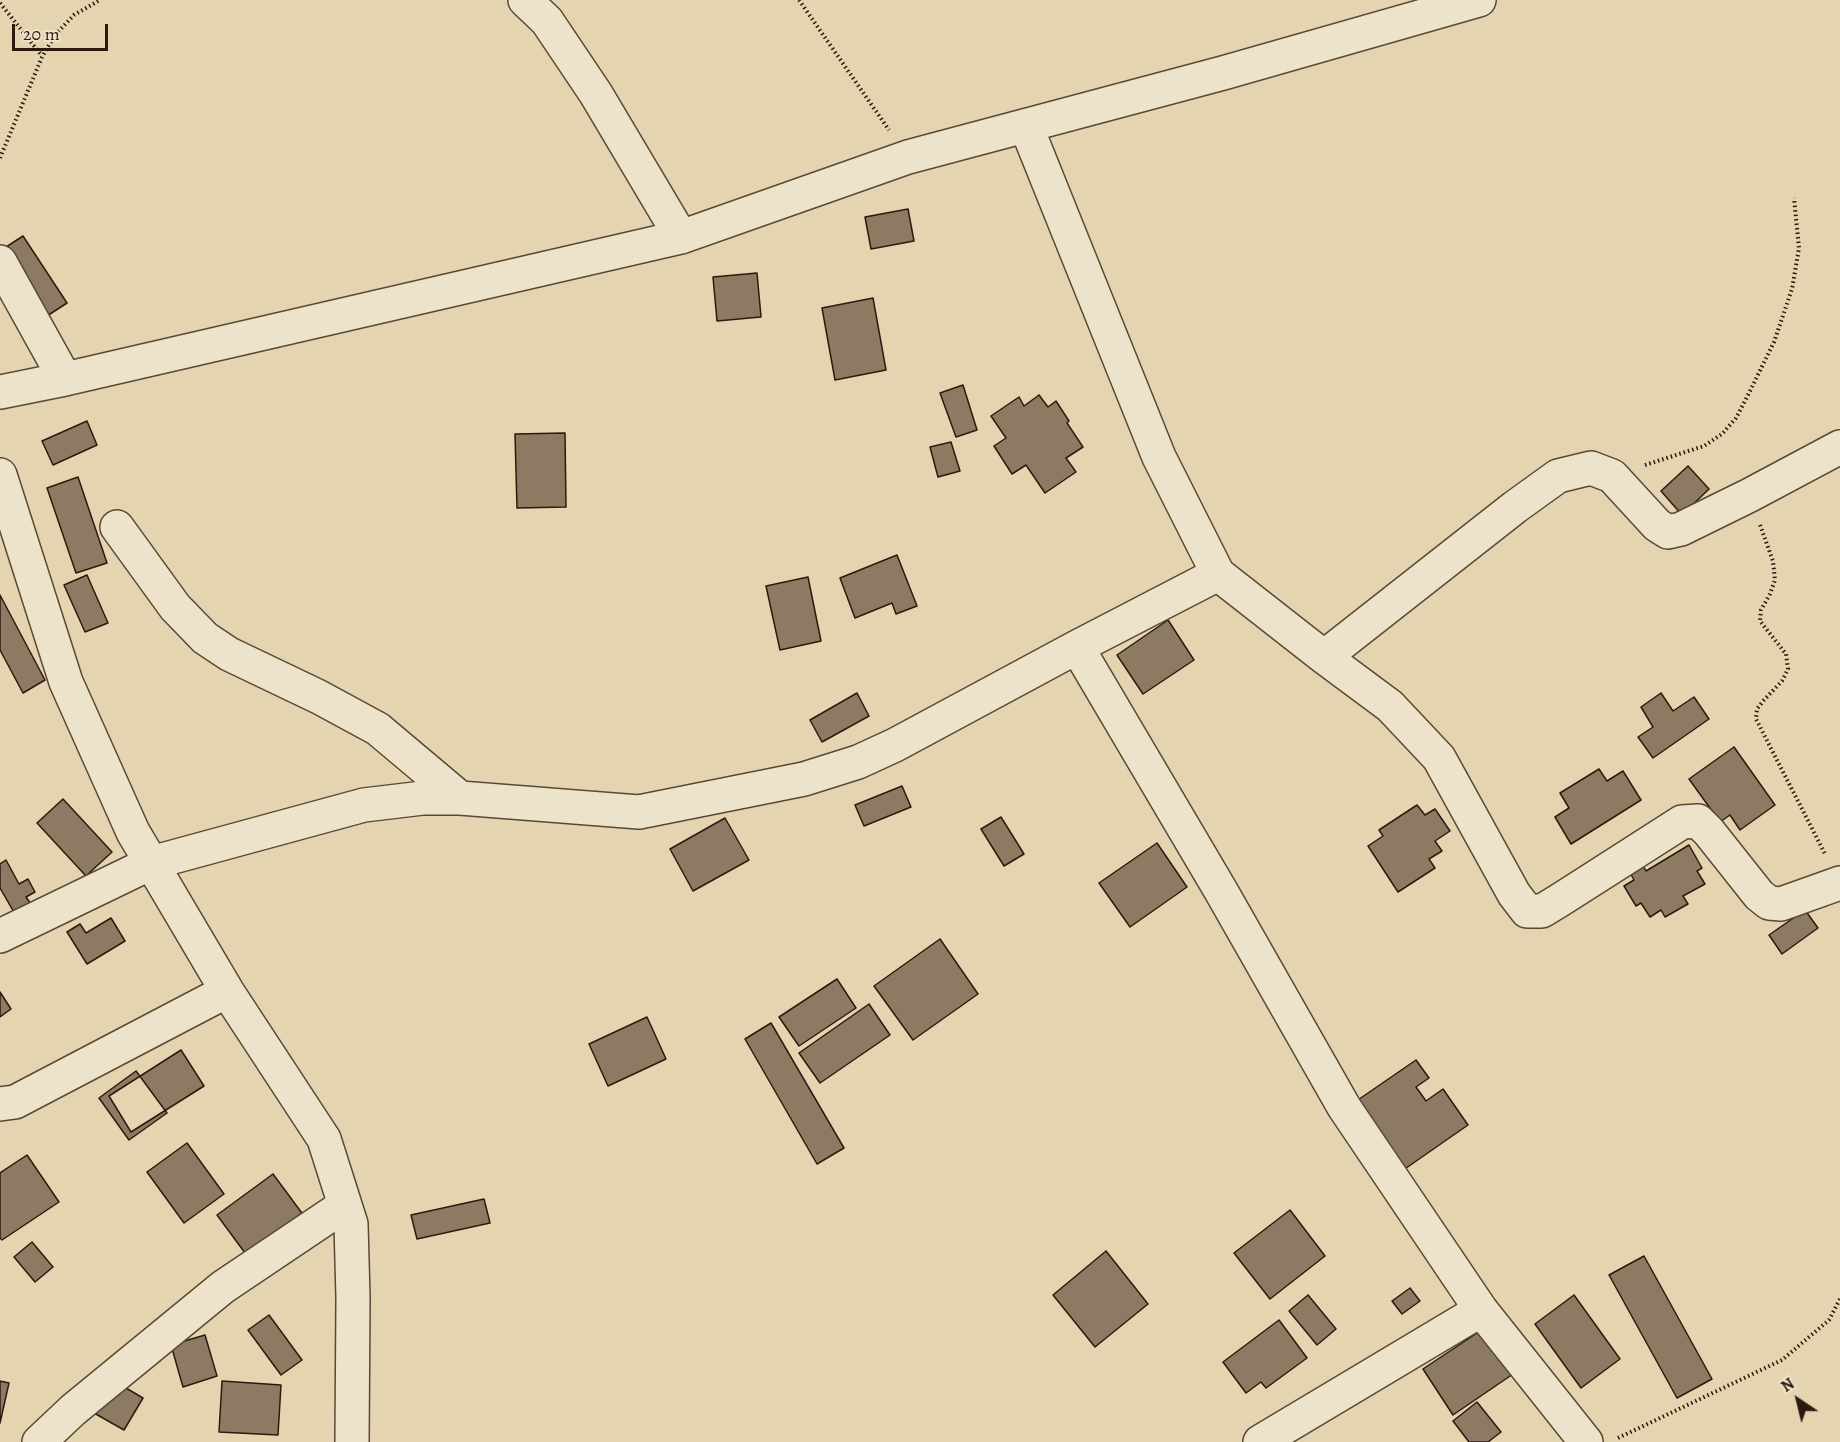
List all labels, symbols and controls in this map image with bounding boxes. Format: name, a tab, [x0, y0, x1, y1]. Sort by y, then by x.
scale bar	[15, 12, 111, 50]
text: 20 m	[23, 22, 60, 46]
north arrow	[1768, 1370, 1828, 1430]
text: N	[1777, 1373, 1799, 1398]

